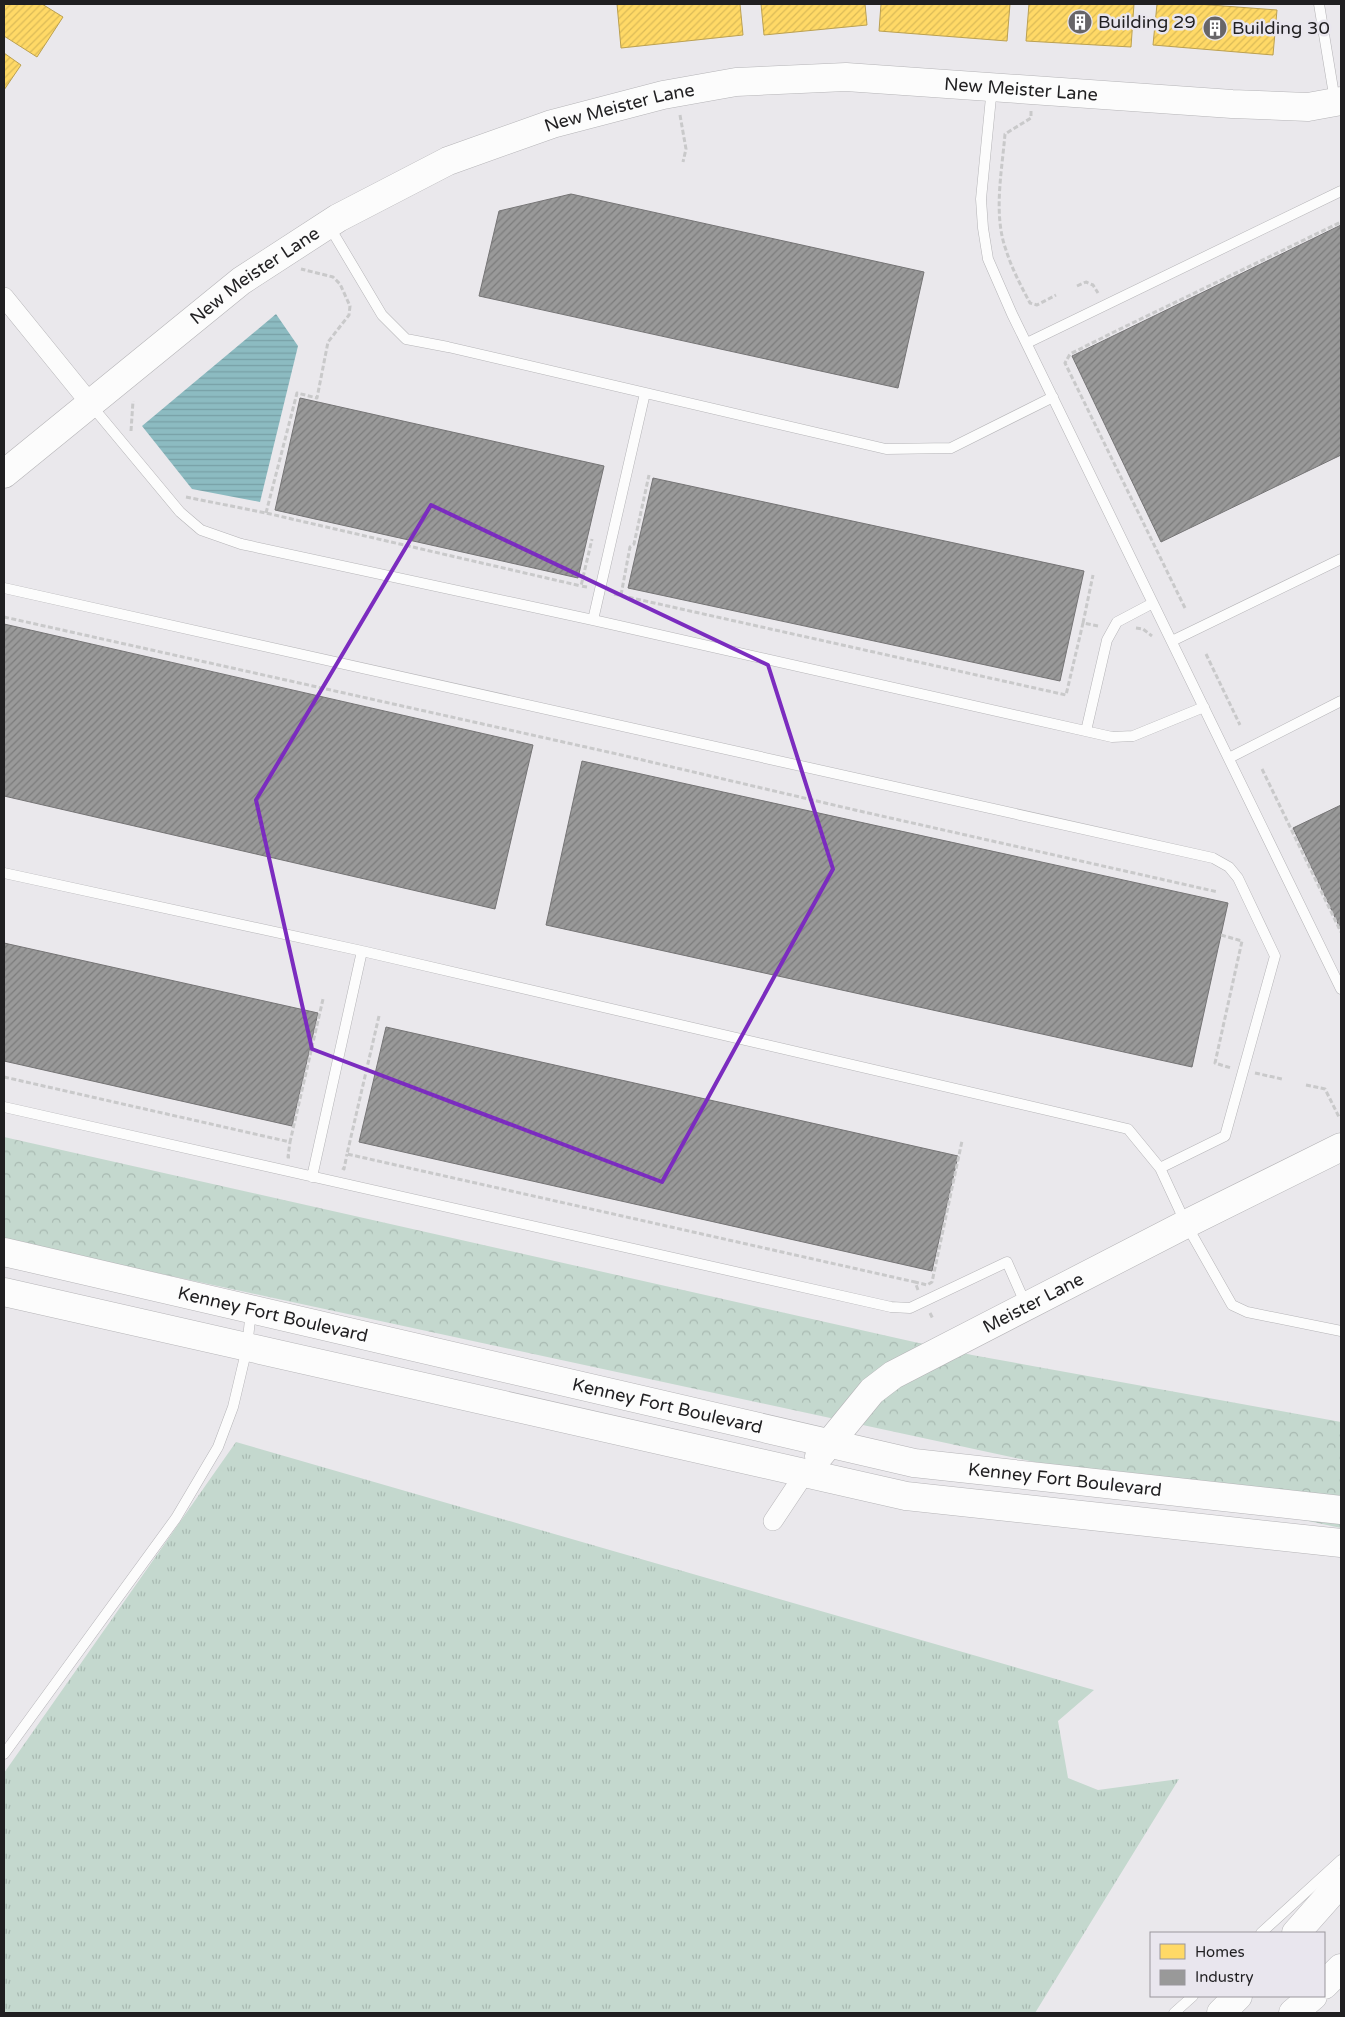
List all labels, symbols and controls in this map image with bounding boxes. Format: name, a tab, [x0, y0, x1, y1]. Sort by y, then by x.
building icon: Building 29	[1067, 9, 1093, 35]
place label: Building 29	[1098, 11, 1196, 33]
building icon: Building 30	[1202, 15, 1228, 41]
place label: Building 30	[1232, 17, 1330, 39]
street label: New Meister Lane	[943, 73, 1099, 106]
street label: New Meister Lane	[541, 79, 696, 137]
street label: New Meister Lane	[186, 222, 324, 329]
street label: Meister Lane	[979, 1268, 1087, 1338]
street label: Kenney Fort Boulevard	[176, 1282, 370, 1347]
street label: Kenney Fort Boulevard	[570, 1373, 765, 1439]
street label: Kenney Fort Boulevard	[967, 1458, 1163, 1501]
legend	[1150, 1932, 1325, 1997]
text: Homes	[1195, 1943, 1245, 1961]
text: Industry	[1195, 1968, 1254, 1986]

